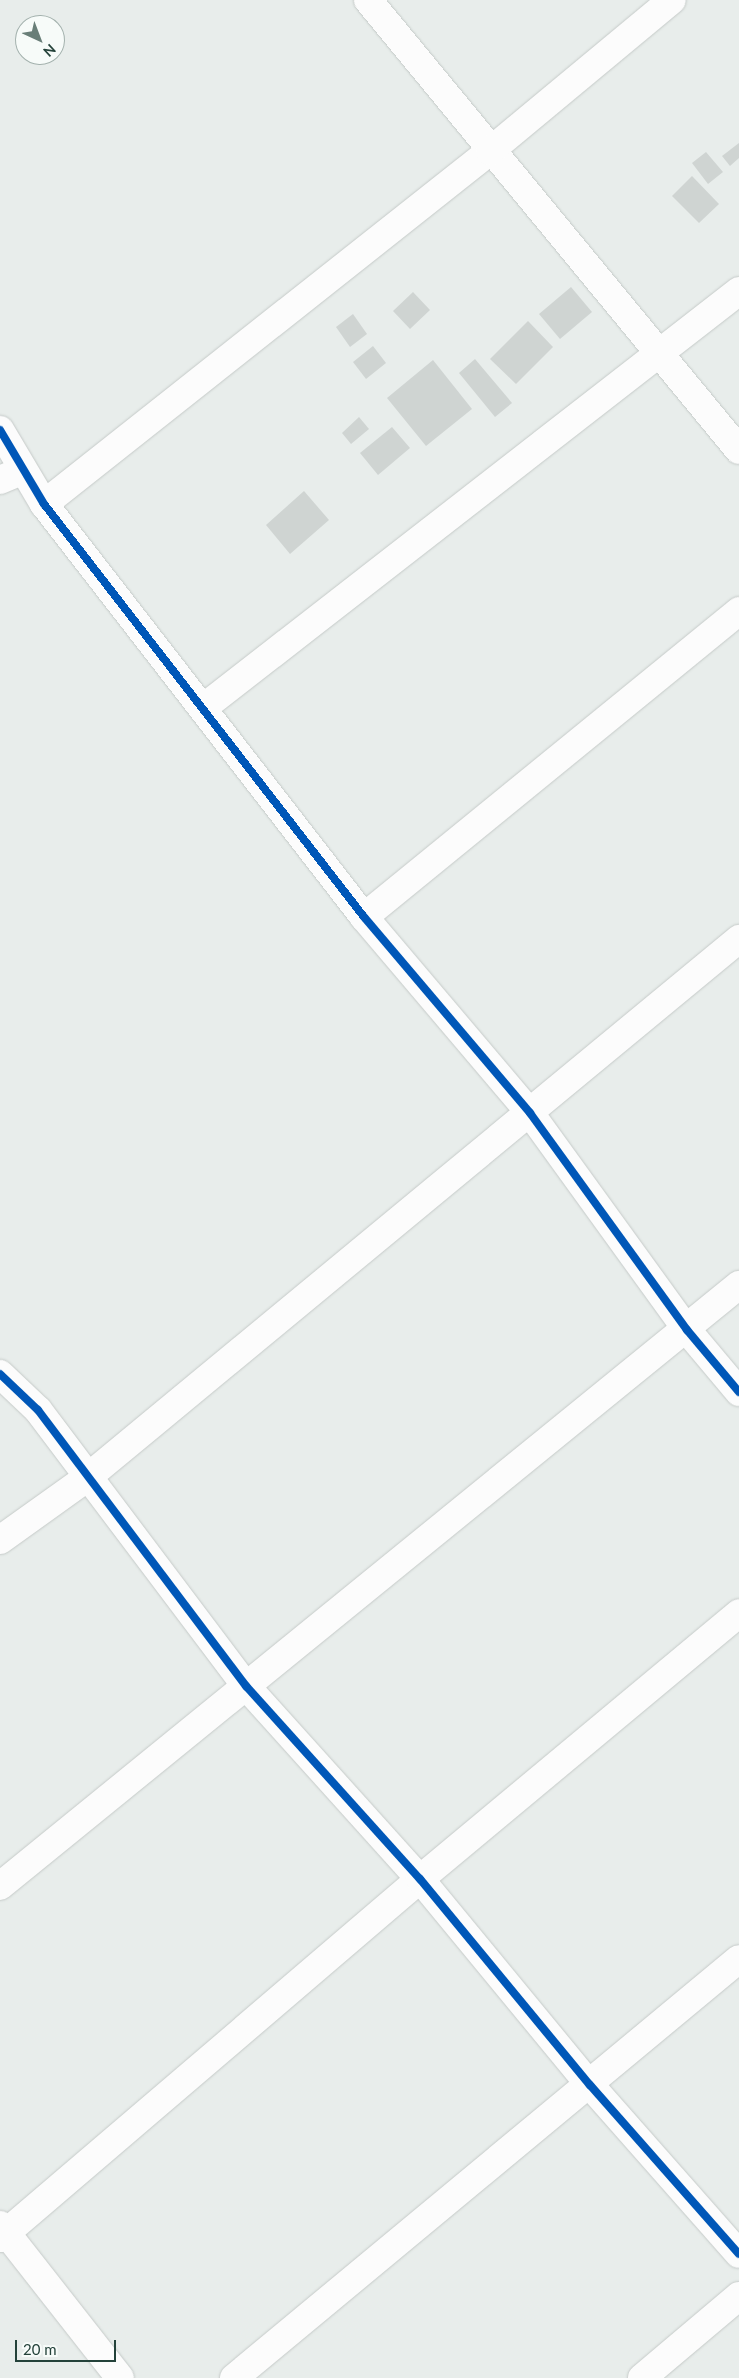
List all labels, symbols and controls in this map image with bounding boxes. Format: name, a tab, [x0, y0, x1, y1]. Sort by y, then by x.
north arrow	[15, 15, 65, 65]
text: N	[40, 41, 60, 60]
scale bar	[18, 2330, 119, 2362]
text: 20 m	[23, 2340, 57, 2358]

